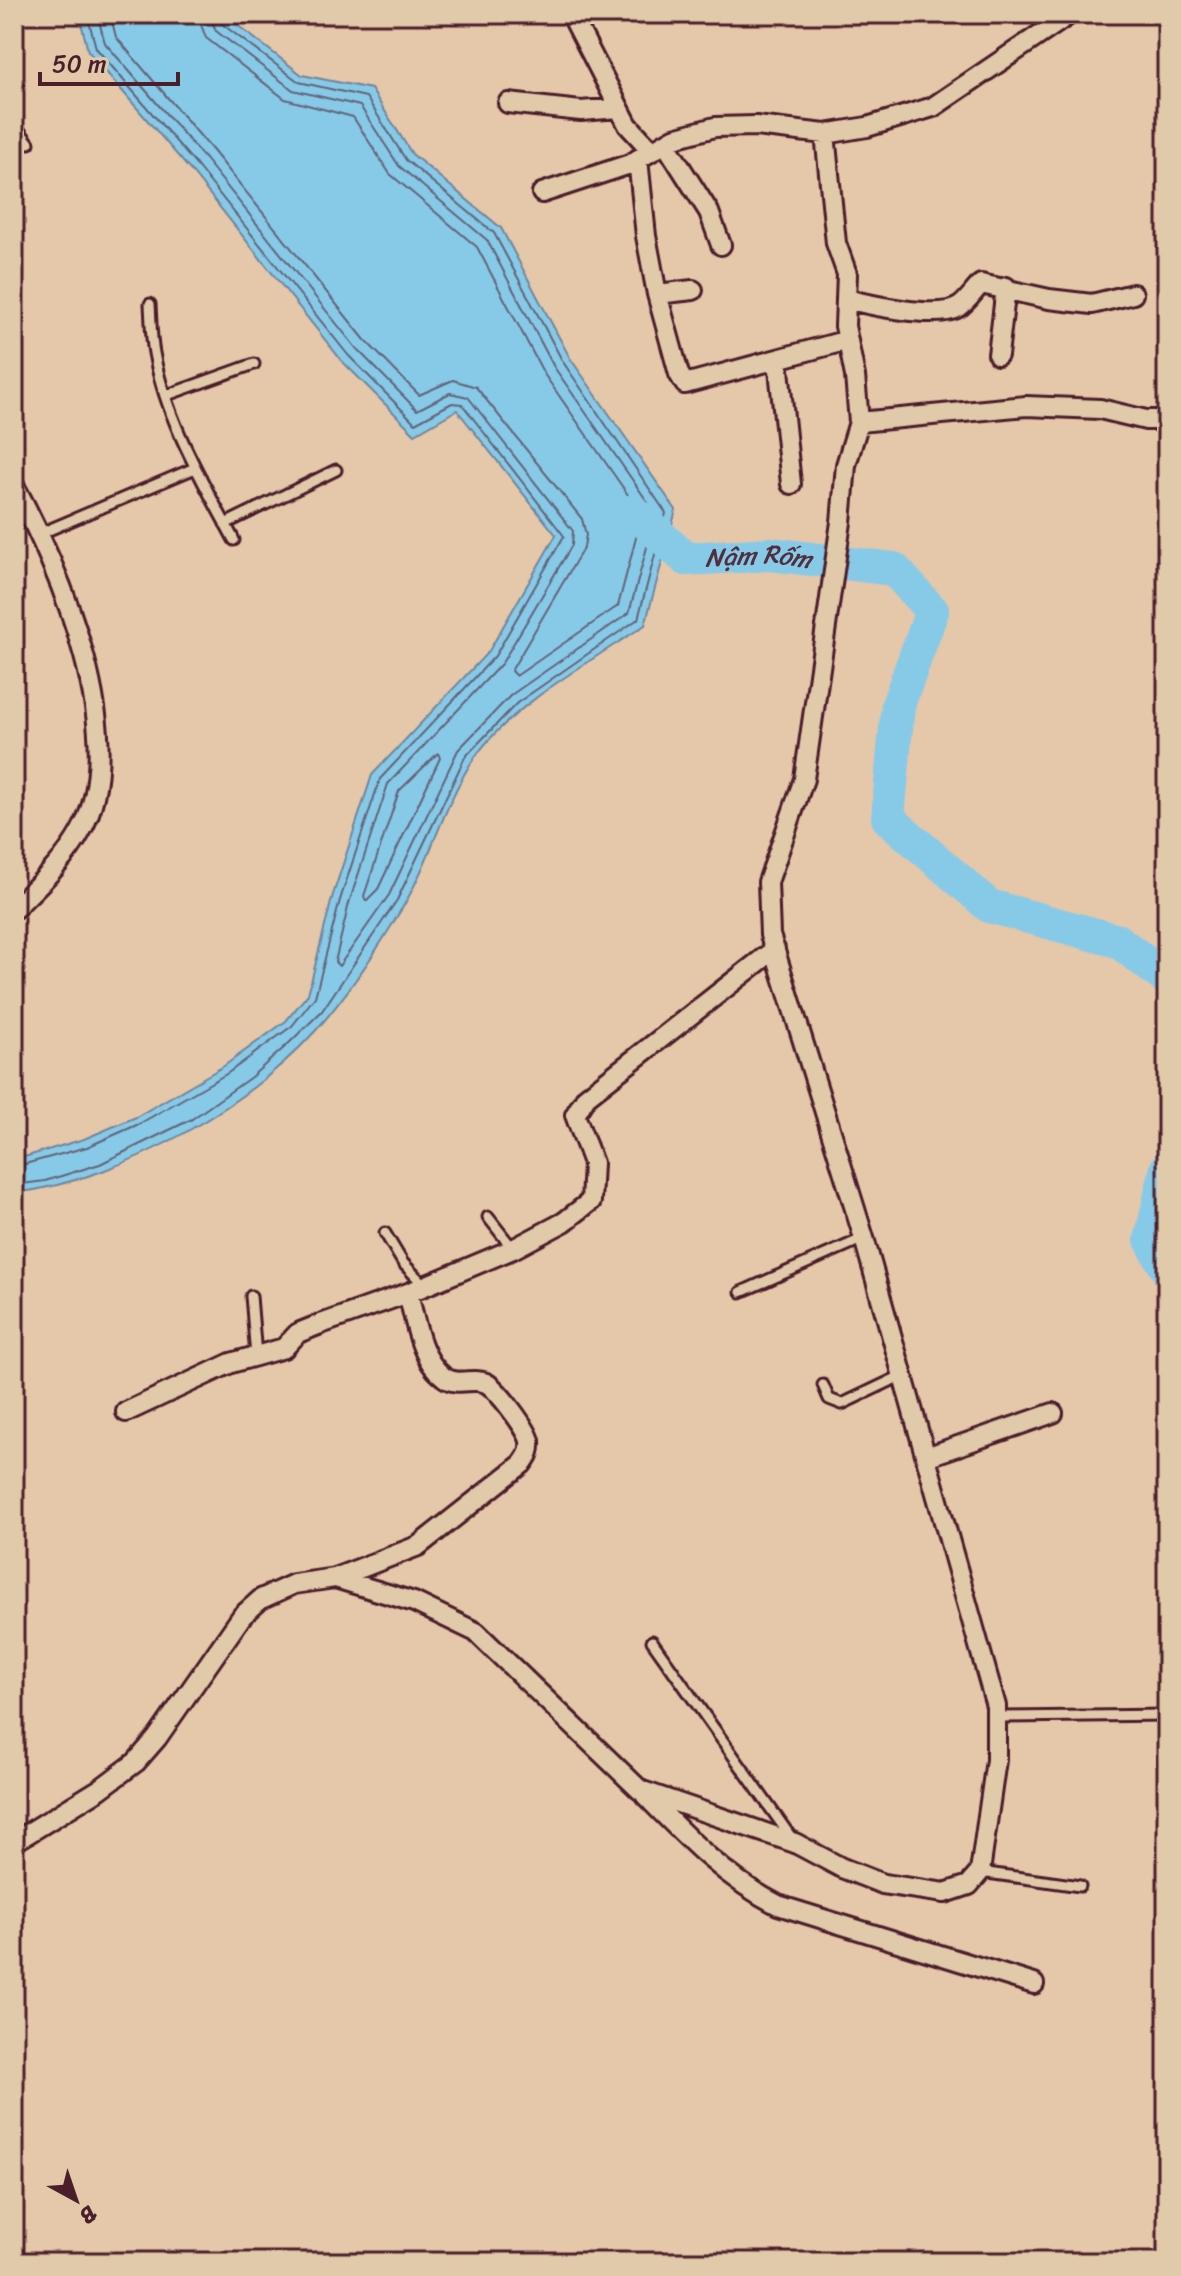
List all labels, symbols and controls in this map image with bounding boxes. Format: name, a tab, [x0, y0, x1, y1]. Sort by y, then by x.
scale bar	[40, 36, 178, 86]
text: 50 m	[52, 43, 107, 85]
water label: Nậm Rốm	[704, 530, 817, 582]
north arrow	[36, 2160, 116, 2240]
text: B	[71, 2196, 106, 2234]

